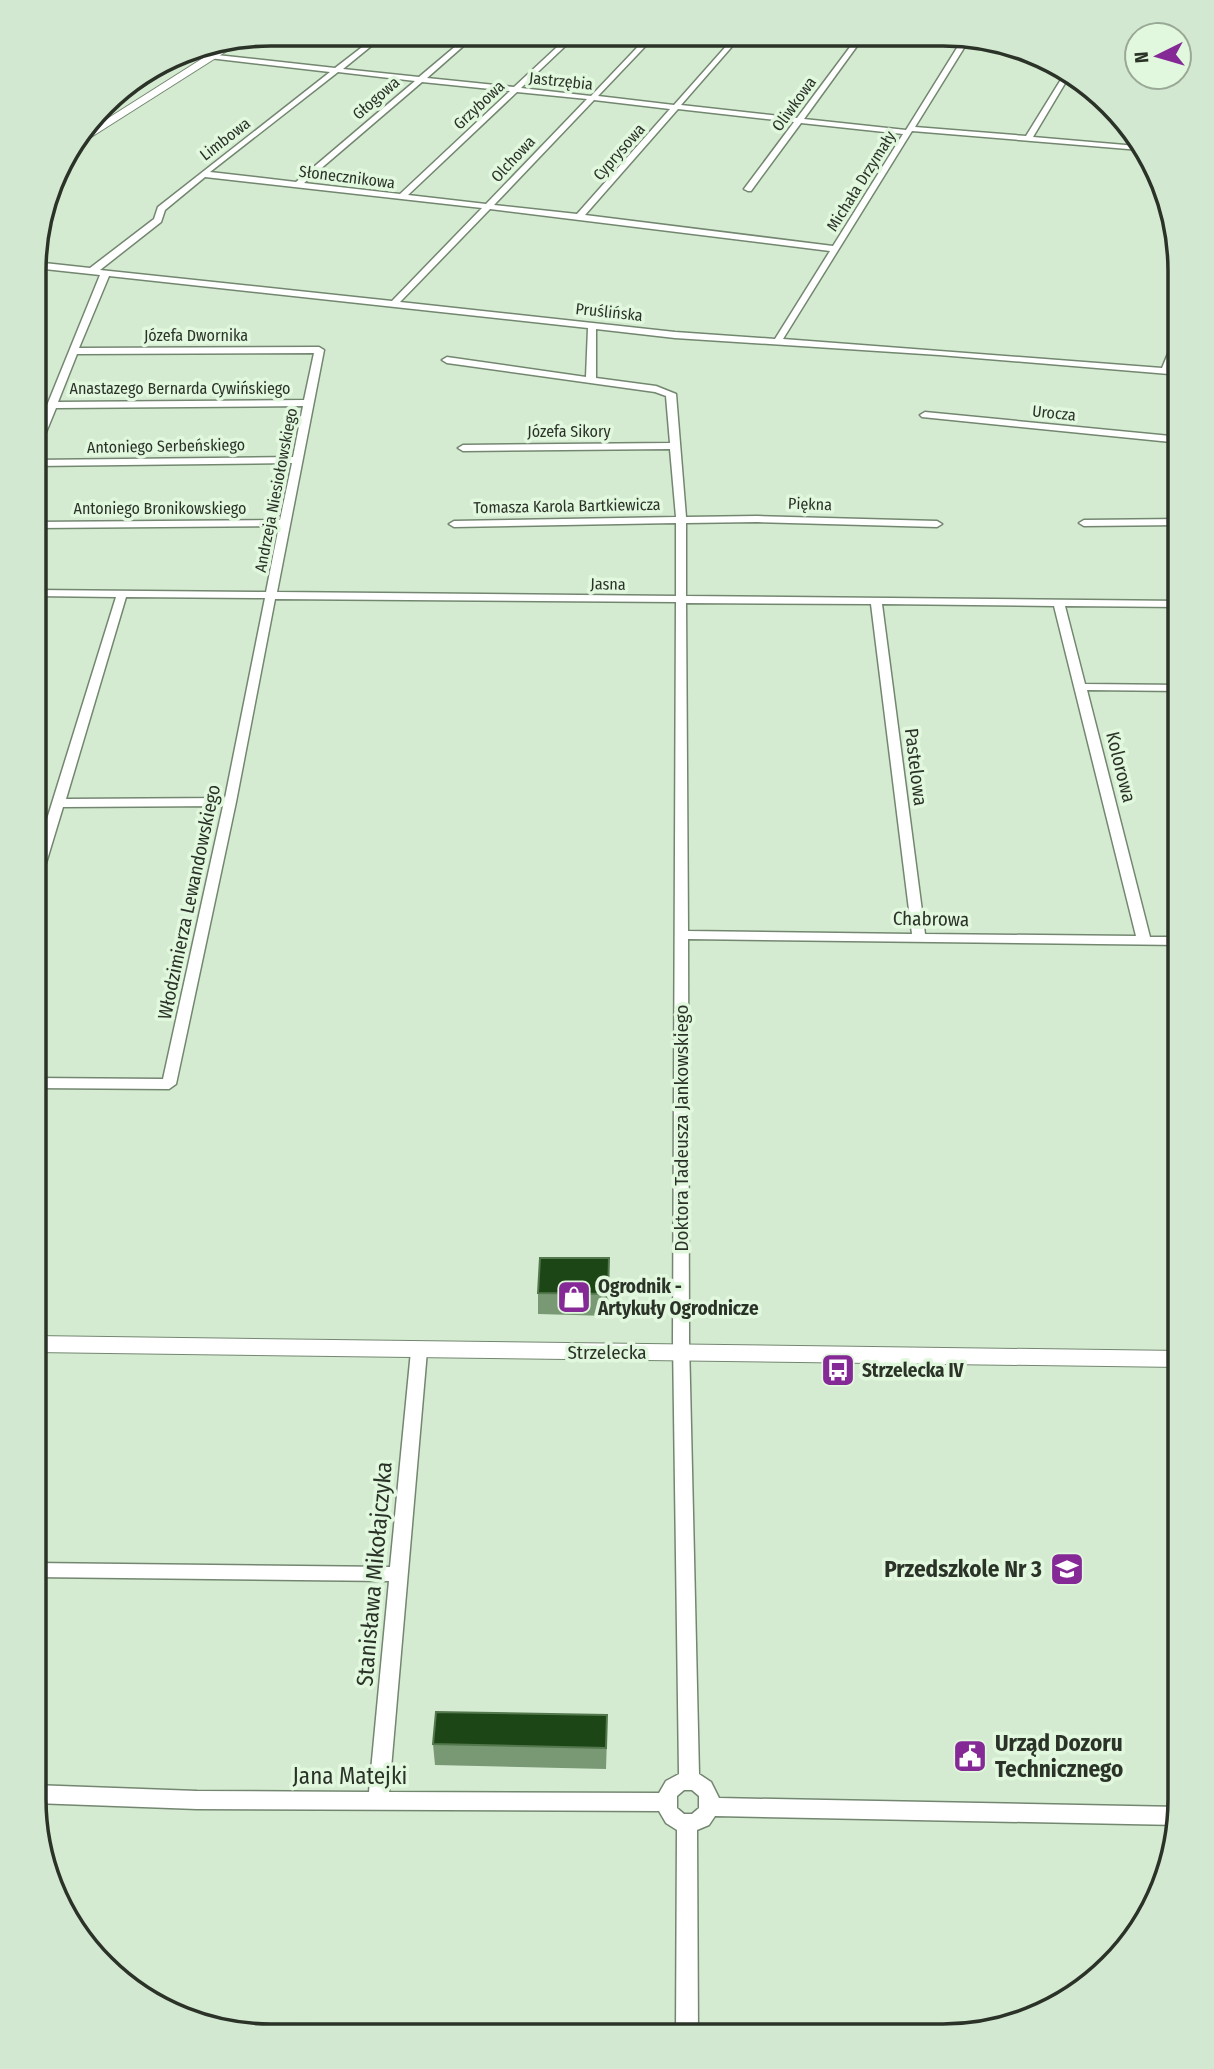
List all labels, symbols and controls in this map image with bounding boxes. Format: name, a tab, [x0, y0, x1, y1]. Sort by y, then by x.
north arrow	[1123, 21, 1193, 91]
text: N	[1130, 51, 1154, 64]
street label: Jastrzębia	[528, 68, 594, 94]
street label: Głogowa	[349, 72, 403, 123]
street label: Oliwkowa	[768, 73, 820, 135]
street label: Grzybowa	[449, 76, 509, 133]
street label: Limbowa	[196, 113, 254, 164]
street label: Cyprysowa	[589, 120, 649, 184]
street label: Michała Drzymały	[823, 127, 900, 235]
street label: Olchowa	[487, 132, 539, 186]
street label: Słonecznikowa	[298, 162, 396, 192]
street label: Pruślińska	[574, 299, 644, 325]
street label: Józefa Dwornika	[144, 326, 248, 345]
street label: Anastazego Bernarda Cywińskiego	[69, 379, 291, 398]
street label: Urocza	[1031, 401, 1077, 425]
street label: Andrzeja Niesiołowskiego	[251, 406, 301, 574]
street label: Józefa Sikory	[527, 422, 612, 441]
street label: Antoniego Serbeńskiego	[87, 435, 245, 457]
street label: Piękna	[788, 494, 832, 514]
street label: Tomasza Karola Bartkiewicza	[473, 495, 661, 517]
street label: Antoniego Bronikowskiego	[74, 499, 246, 518]
street label: Jasna	[590, 574, 626, 594]
street label: Pastelowa	[900, 727, 932, 807]
street label: Kolorowa	[1101, 729, 1141, 805]
street label: Włodzimierza Lewandowskiego	[153, 782, 225, 1022]
street label: Chabrowa	[893, 907, 969, 931]
street label: Doktora Tadeusza Jankowskiego	[670, 1005, 693, 1251]
place label: Ogrodnik - Artykuły Ogrodnicze	[597, 1275, 759, 1320]
shop icon: Ogrodnik - Artykuły Ogrodnicze	[555, 1278, 593, 1316]
street label: Strzelecka	[567, 1341, 647, 1364]
bus stop icon: Strzelecka IV	[819, 1351, 857, 1389]
place label: Strzelecka IV	[862, 1359, 965, 1382]
street label: Stanisława Mikołajczyka	[350, 1460, 398, 1688]
school or university icon: Przedszkole Nr 3	[1048, 1550, 1086, 1588]
place label: Przedszkole Nr 3	[884, 1555, 1042, 1583]
place label: Urząd Dozoru Technicznego	[995, 1729, 1123, 1783]
public building icon: Urząd Dozoru Technicznego	[951, 1737, 989, 1775]
street label: Jana Matejki	[293, 1762, 407, 1790]

